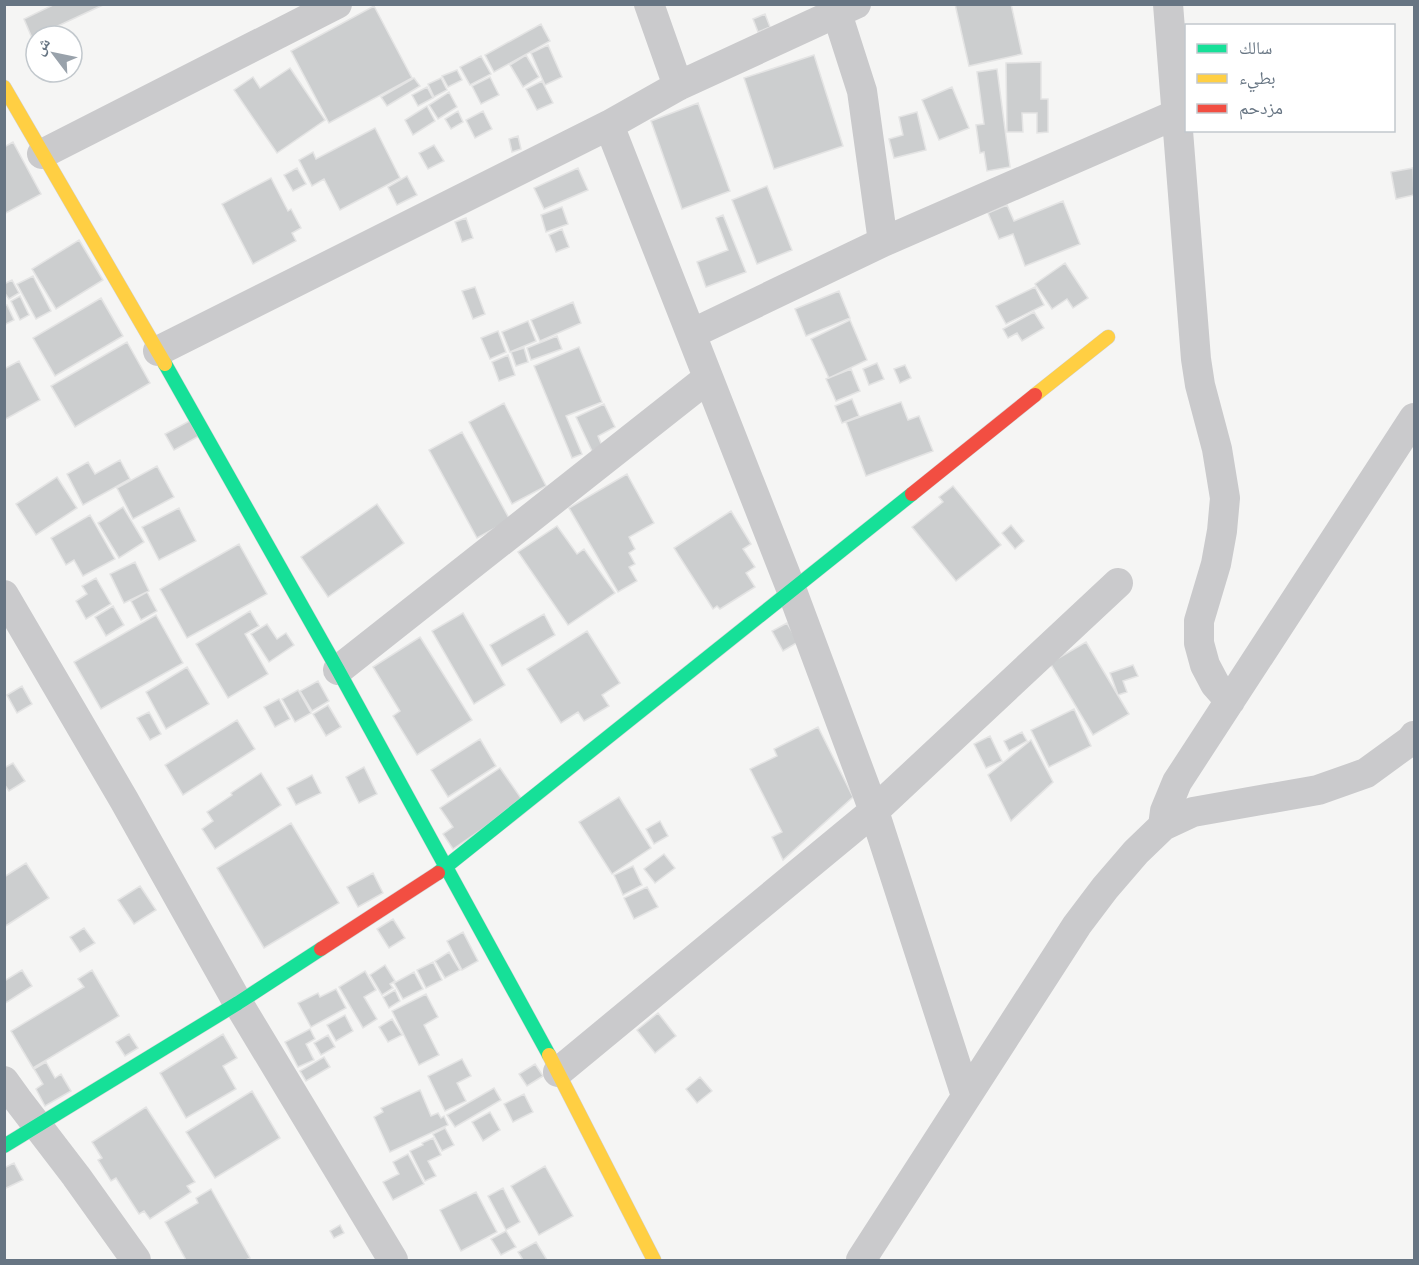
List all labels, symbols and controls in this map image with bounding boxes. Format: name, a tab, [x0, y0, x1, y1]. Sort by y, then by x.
north arrow	[24, 24, 84, 84]
legend	[1185, 24, 1395, 132]
text: ش	[29, 34, 54, 59]
text: سالك	[1239, 37, 1272, 58]
text: بطيء	[1239, 67, 1276, 93]
text: مزدحم	[1239, 97, 1283, 120]

